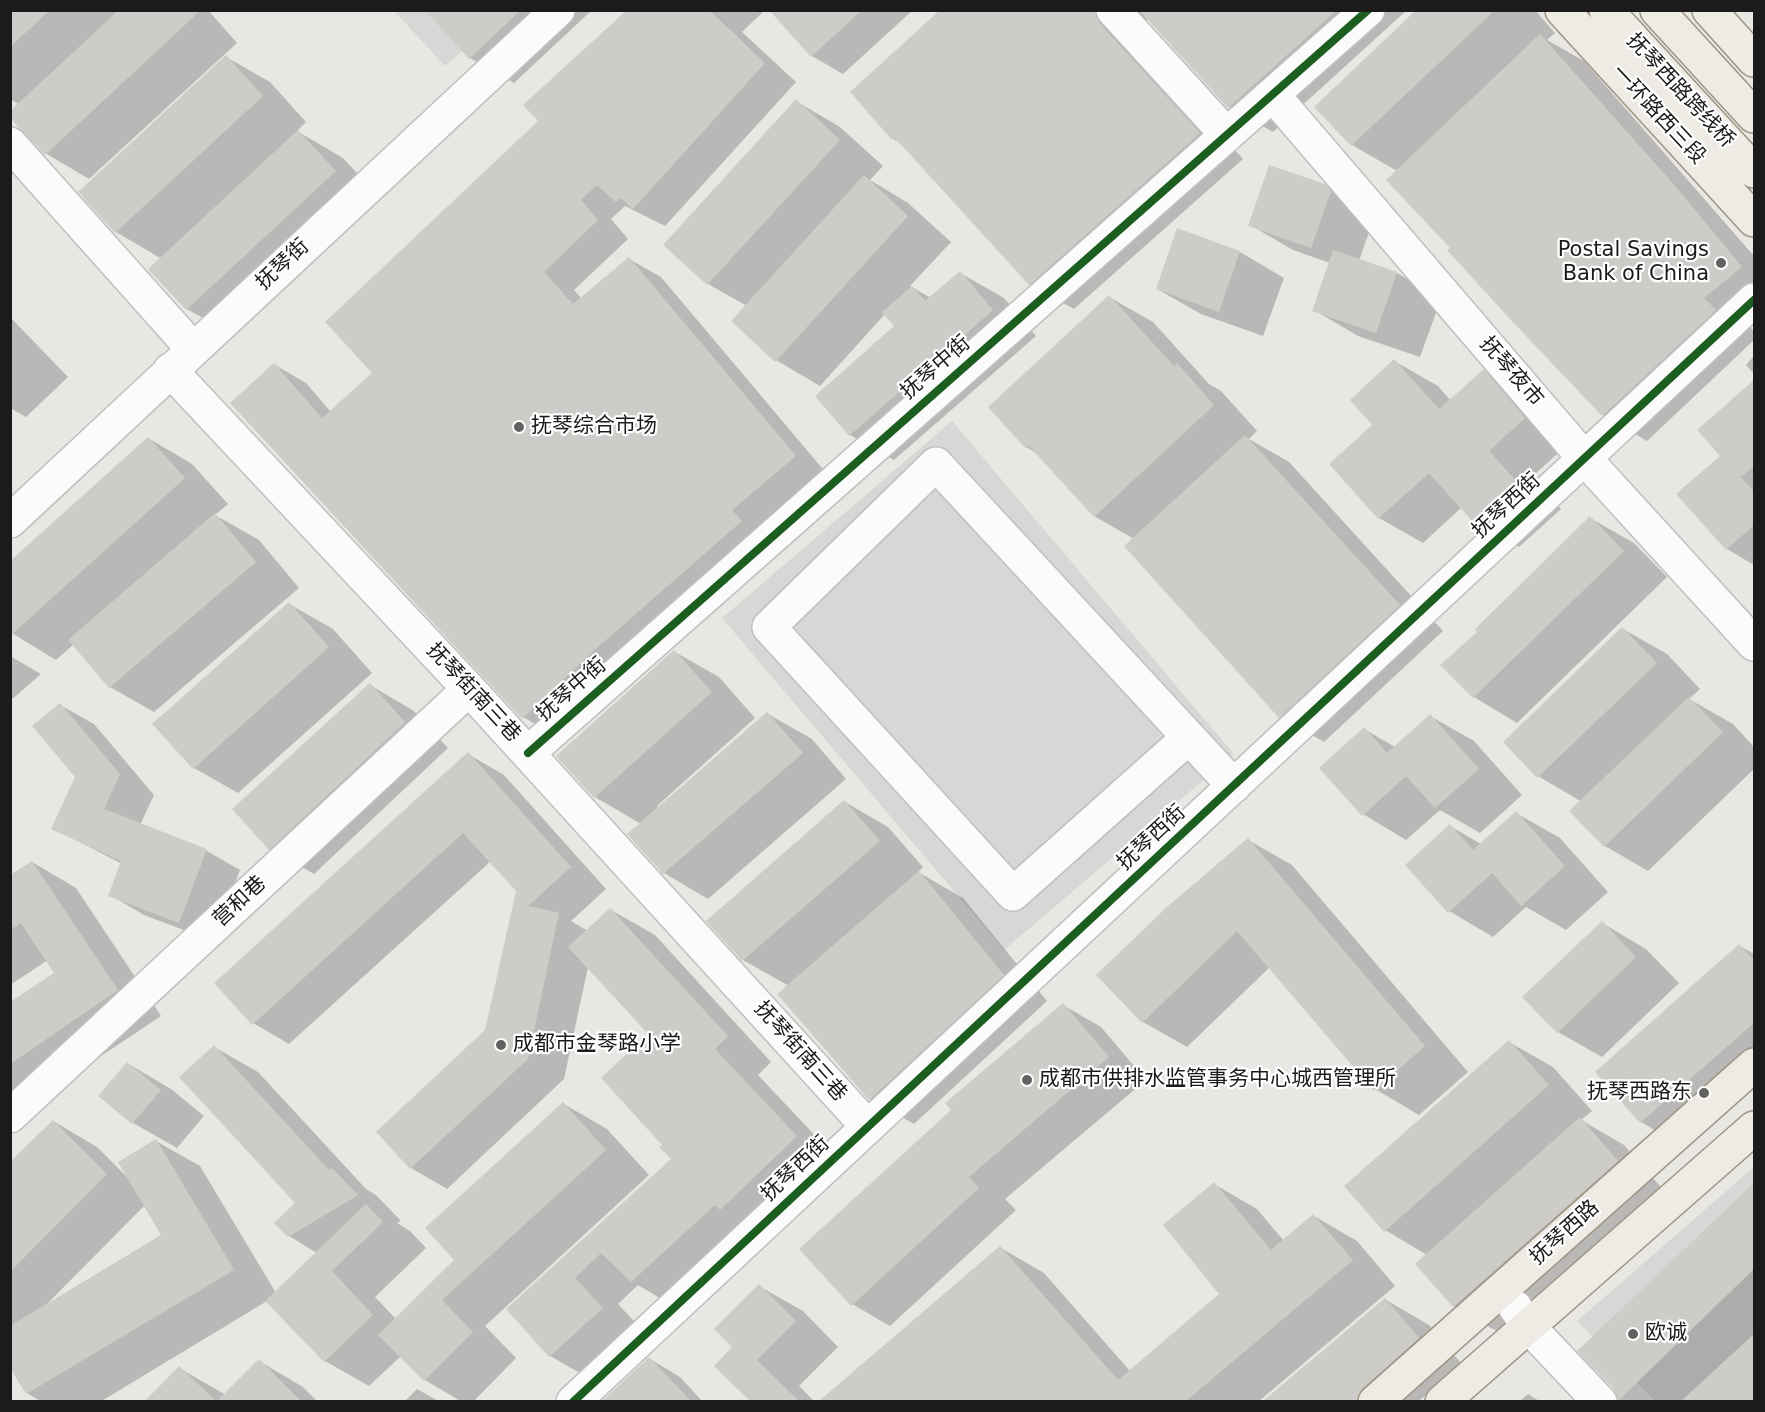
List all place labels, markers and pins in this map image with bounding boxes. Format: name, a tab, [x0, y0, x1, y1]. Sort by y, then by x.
place label: Postal Savings Bank of China	[1558, 238, 1709, 288]
marker: Postal Savings Bank of China	[1714, 256, 1728, 270]
place label: 抚琴综合市场	[531, 414, 657, 440]
marker: 抚琴综合市场	[512, 420, 526, 434]
place label: 成都市金琴路小学	[513, 1032, 681, 1058]
marker: 成都市金琴路小学	[494, 1038, 508, 1052]
place label: 成都市供排水监管事务中心城西管理所	[1039, 1067, 1396, 1093]
marker: 成都市供排水监管事务中心城西管理所	[1020, 1073, 1034, 1087]
place label: 抚琴西路东	[1587, 1080, 1692, 1106]
marker: 抚琴西路东	[1697, 1086, 1711, 1100]
place label: 欧诚	[1645, 1321, 1687, 1347]
marker: 欧诚	[1626, 1327, 1640, 1341]

